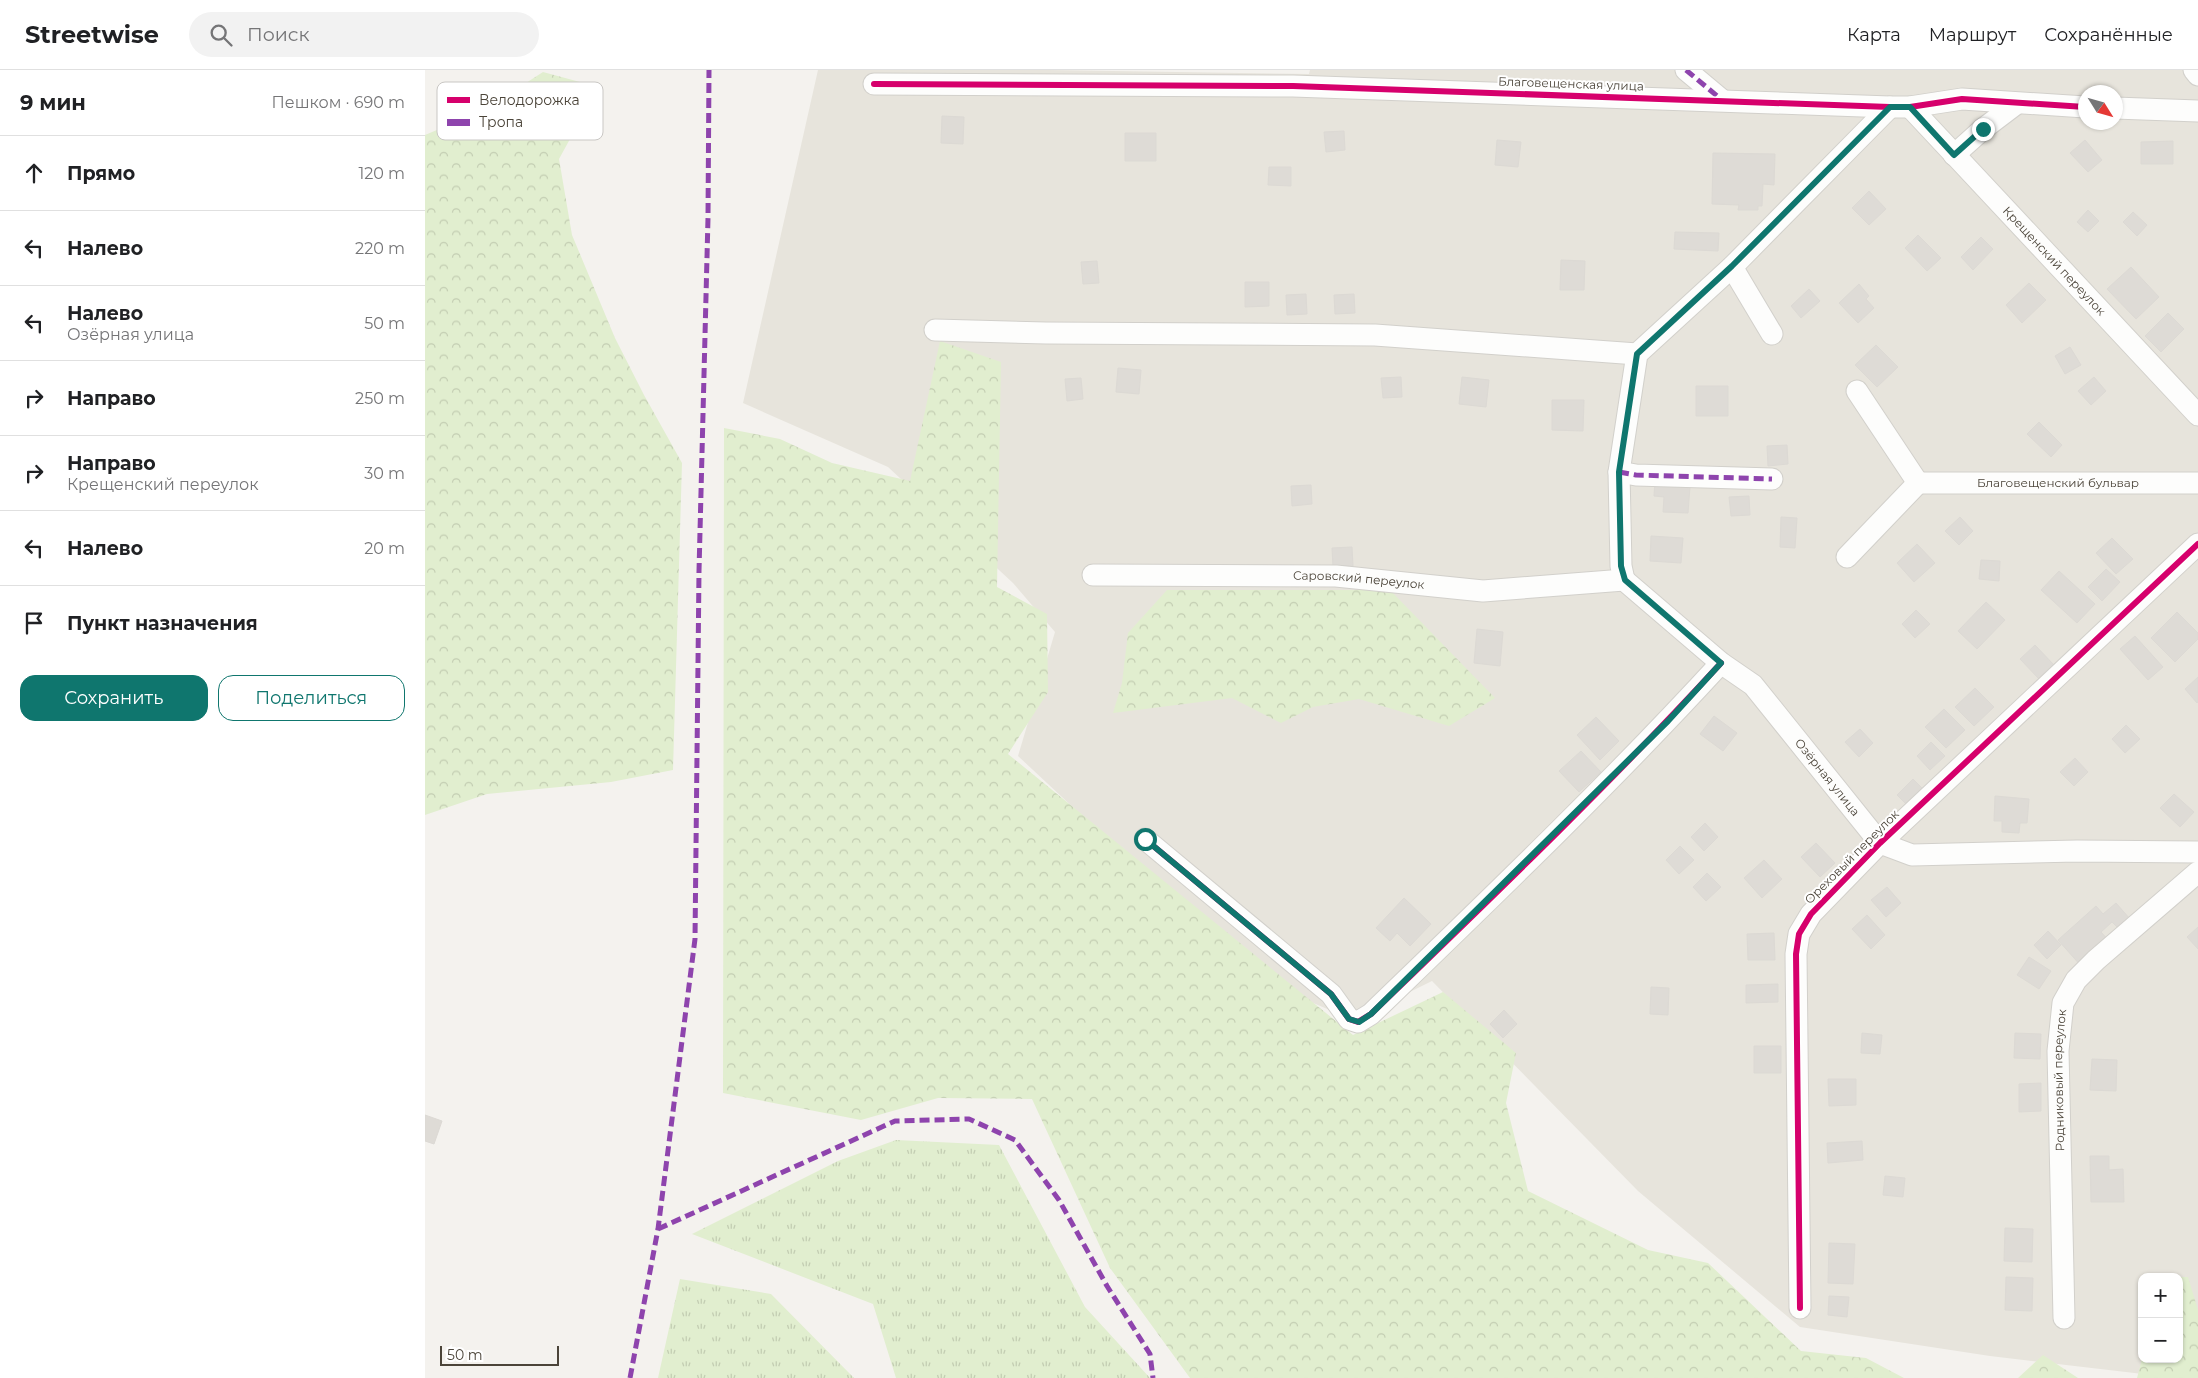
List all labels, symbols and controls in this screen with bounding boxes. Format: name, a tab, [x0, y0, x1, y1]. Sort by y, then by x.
search box	[189, 12, 539, 57]
text: Streetwise	[25, 20, 159, 49]
icon: search	[207, 21, 235, 49]
text: Поиск	[247, 23, 310, 46]
text: Карта	[1847, 24, 1901, 46]
text: Маршрут	[1929, 24, 2016, 46]
text: Сохранённые	[2044, 24, 2173, 46]
street label: Благовещенская улица	[1498, 73, 1644, 94]
legend	[437, 82, 603, 140]
north arrow	[2078, 85, 2123, 130]
text: 9 мин	[20, 90, 86, 115]
text: Велодорожка	[479, 91, 580, 109]
text: Пешком · 690 m	[272, 93, 405, 112]
text: Тропа	[479, 113, 523, 131]
route end	[1972, 118, 1995, 141]
icon: ahead	[20, 159, 48, 187]
text: Прямо	[67, 162, 135, 185]
text: 120 m	[358, 164, 405, 183]
street label: Крещенский переулок	[2000, 203, 2109, 318]
icon: left	[20, 234, 48, 262]
text: Налево	[67, 237, 143, 260]
text: 220 m	[355, 239, 405, 258]
text: Налево	[67, 302, 143, 325]
icon: left	[20, 309, 48, 337]
text: 50 m	[364, 314, 405, 333]
text: Озёрная улица	[67, 325, 194, 344]
icon: right	[20, 384, 48, 412]
text: Направо	[67, 387, 156, 410]
text: 250 m	[355, 389, 405, 408]
text: Направо	[67, 452, 156, 475]
icon: right	[20, 459, 48, 487]
text: 30 m	[364, 464, 405, 483]
text: Крещенский переулок	[67, 475, 259, 494]
street label: Благовещенский бульвар	[1977, 475, 2139, 490]
icon: left	[20, 534, 48, 562]
text: Налево	[67, 537, 143, 560]
text: 20 m	[364, 539, 405, 558]
street label: Саровский переулок	[1293, 568, 1425, 592]
icon: arrive	[20, 609, 48, 637]
text: Пункт назначения	[67, 612, 258, 635]
button: Сохранить	[20, 675, 208, 721]
button: Поделиться	[218, 675, 405, 721]
street label: Озёрная улица	[1792, 735, 1863, 819]
street label: Ореховый переулок	[1801, 806, 1902, 907]
route start	[1134, 828, 1157, 851]
street label: Родниковый переулок	[2050, 1008, 2069, 1151]
map controls	[2138, 1273, 2183, 1363]
button: +	[2138, 1273, 2183, 1318]
button: −	[2138, 1318, 2183, 1363]
scale bar	[440, 1343, 559, 1366]
text: 50 m	[447, 1346, 483, 1364]

